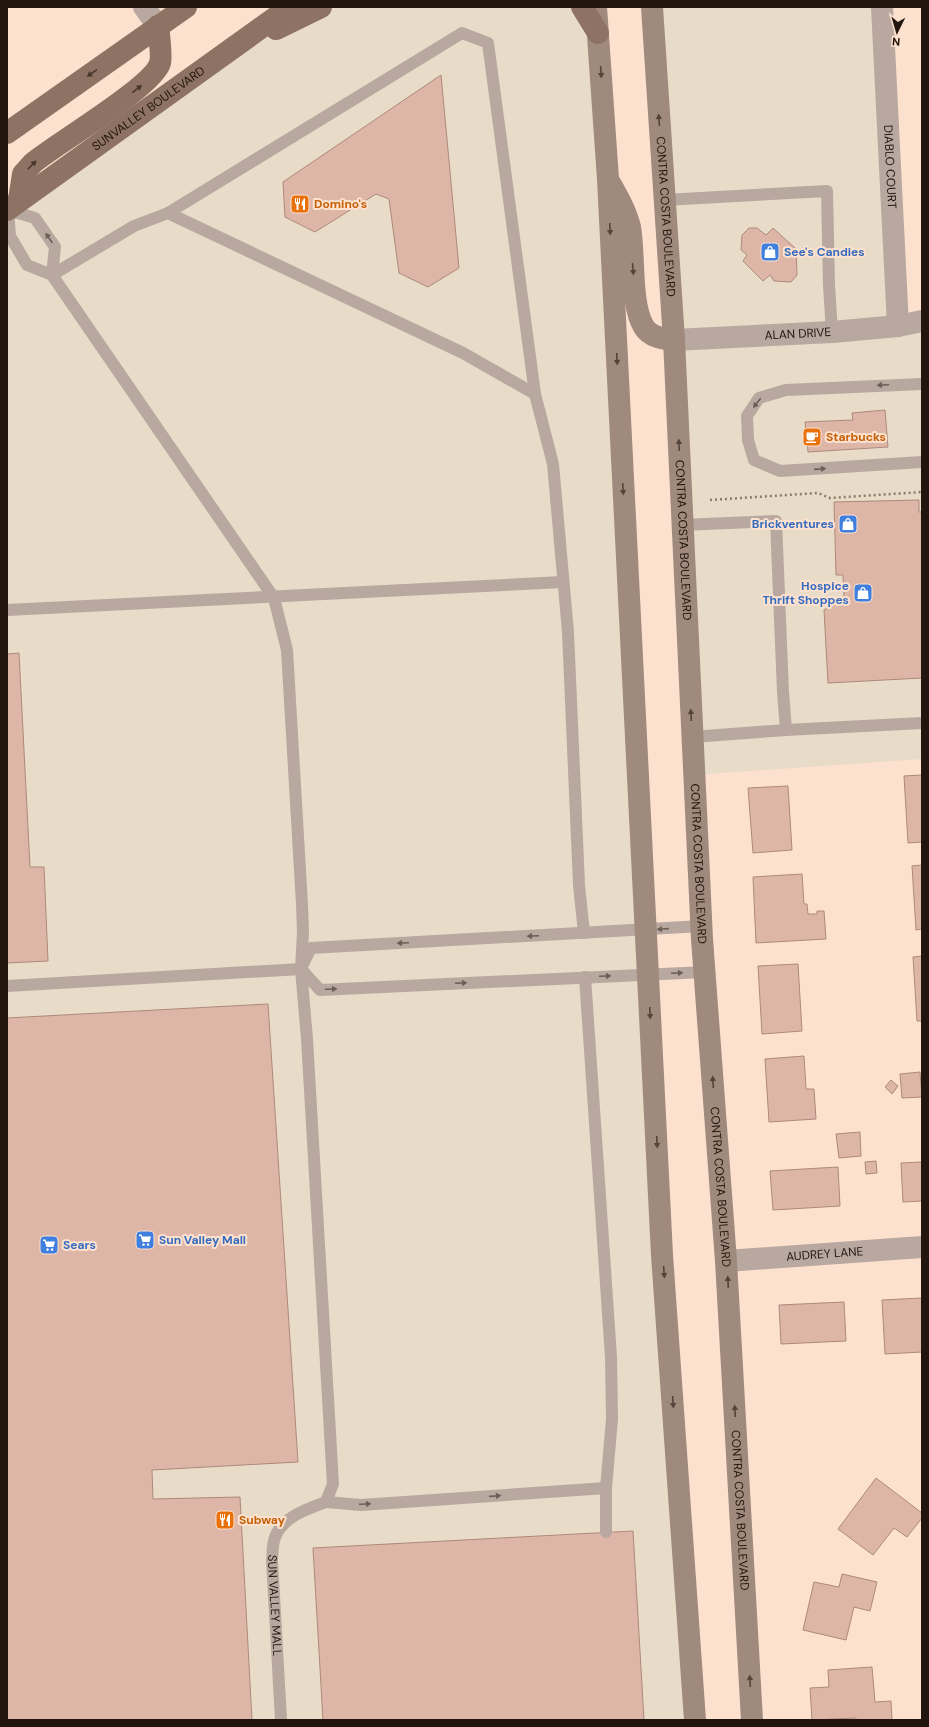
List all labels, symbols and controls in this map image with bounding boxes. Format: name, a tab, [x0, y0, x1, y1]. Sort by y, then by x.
north arrow	[877, 12, 917, 52]
text: N	[892, 35, 901, 49]
street label: SUNVALLEY BOULEVARD	[89, 63, 208, 155]
one-way arrow	[597, 66, 604, 78]
one-way arrow	[87, 69, 97, 77]
one-way arrow	[132, 84, 143, 93]
one-way arrow	[656, 114, 663, 126]
street label: DIABLO COURT	[880, 124, 900, 209]
street label: CONTRA COSTA BOULEVARD	[653, 136, 679, 297]
one-way arrow	[27, 160, 37, 170]
restaurant icon: Domino's	[289, 193, 311, 215]
place label: Domino's	[314, 196, 367, 212]
one-way arrow	[607, 223, 613, 236]
one-way arrow	[45, 233, 53, 243]
shop icon: See's Candies	[759, 241, 781, 263]
place label: See's Candies	[784, 244, 865, 260]
one-way arrow	[630, 263, 637, 275]
street label: ALAN DRIVE	[764, 324, 832, 343]
one-way arrow	[613, 353, 620, 365]
one-way arrow	[877, 382, 889, 389]
one-way arrow	[753, 397, 761, 408]
cafe icon: Starbucks	[801, 426, 823, 448]
place label: Starbucks	[826, 429, 886, 445]
one-way arrow	[675, 439, 682, 451]
street label: CONTRA COSTA BOULEVARD	[672, 459, 695, 621]
one-way arrow	[814, 465, 826, 472]
one-way arrow	[620, 483, 627, 495]
shop icon: Brickventures	[837, 513, 859, 535]
place label: Brickventures	[752, 516, 834, 532]
place label: Hospice Thrift Shoppes	[762, 578, 849, 608]
shop icon: Hospice Thrift Shoppes	[852, 582, 874, 604]
one-way arrow	[688, 709, 695, 721]
street label: CONTRA COSTA BOULEVARD	[687, 783, 710, 945]
one-way arrow	[657, 925, 669, 932]
one-way arrow	[526, 933, 539, 939]
one-way arrow	[397, 939, 409, 946]
one-way arrow	[671, 970, 684, 976]
one-way arrow	[599, 972, 611, 979]
one-way arrow	[455, 979, 467, 986]
one-way arrow	[325, 986, 338, 992]
one-way arrow	[647, 1007, 654, 1019]
one-way arrow	[710, 1076, 717, 1088]
street label: CONTRA COSTA BOULEVARD	[707, 1106, 734, 1268]
one-way arrow	[653, 1136, 660, 1148]
supermarket icon: Sun Valley Mall	[134, 1229, 156, 1251]
place label: Sun Valley Mall	[159, 1232, 246, 1248]
supermarket icon: Sears	[38, 1234, 60, 1256]
place label: Sears	[63, 1237, 96, 1253]
street label: AUDREY LANE	[786, 1243, 864, 1265]
one-way arrow	[660, 1266, 667, 1278]
one-way arrow	[724, 1276, 731, 1288]
one-way arrow	[669, 1396, 676, 1408]
one-way arrow	[731, 1405, 738, 1417]
street label: CONTRA COSTA BOULEVARD	[728, 1430, 753, 1591]
one-way arrow	[489, 1493, 501, 1500]
one-way arrow	[359, 1501, 372, 1507]
restaurant icon: Subway	[214, 1509, 236, 1531]
place label: Subway	[239, 1512, 286, 1528]
street label: SUN VALLEY MALL	[264, 1554, 285, 1656]
one-way arrow	[746, 1675, 753, 1687]

